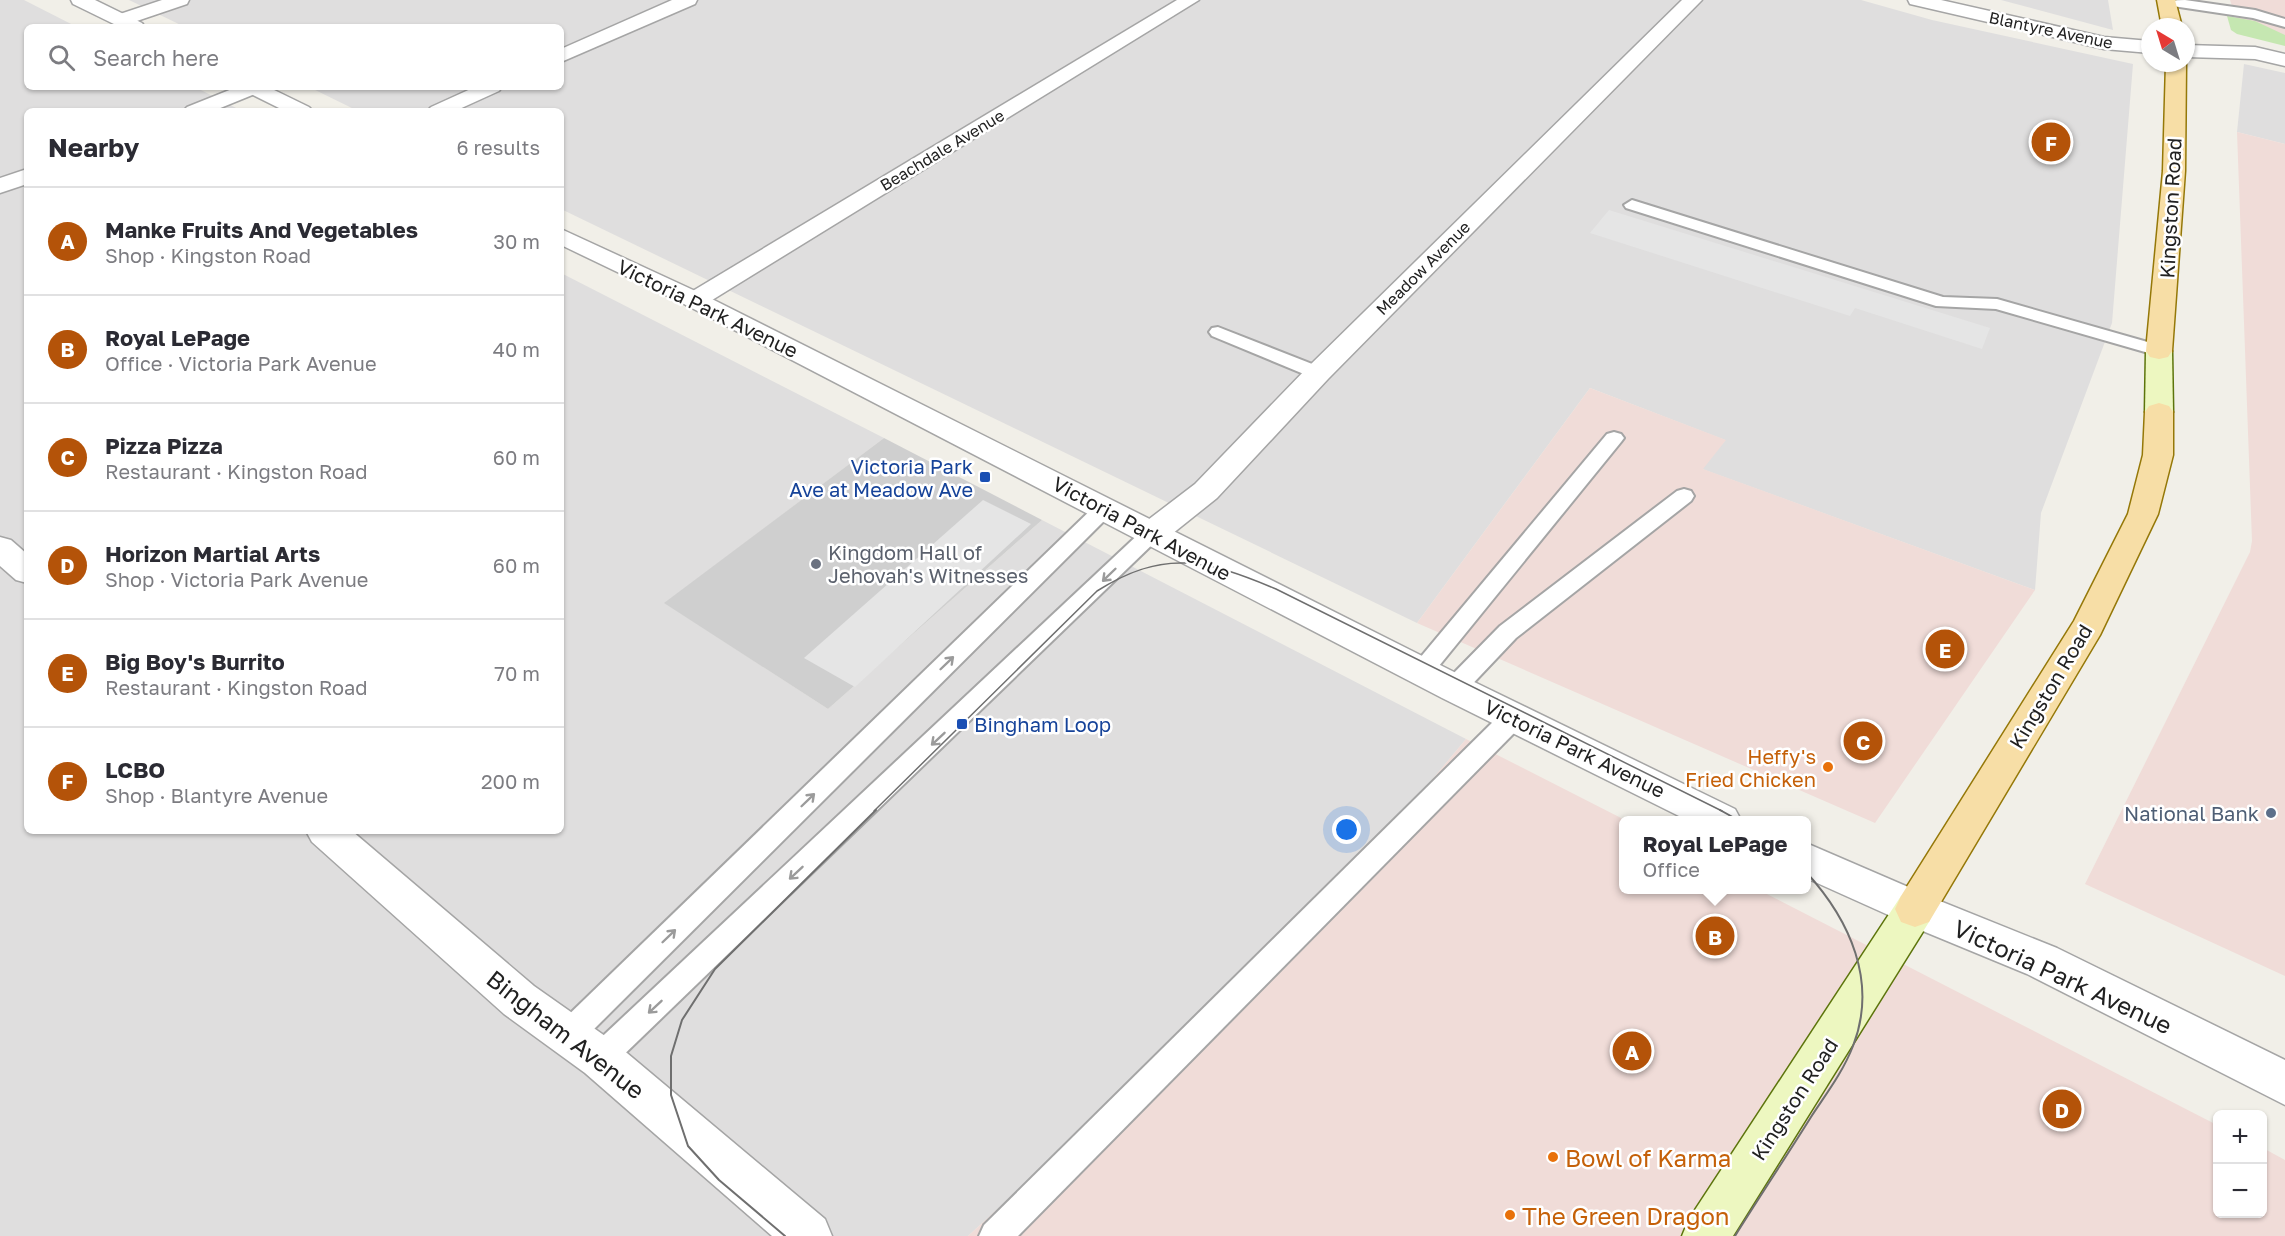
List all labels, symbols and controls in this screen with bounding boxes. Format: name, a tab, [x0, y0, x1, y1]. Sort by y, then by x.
street label: Blantyre Avenue	[1987, 7, 2115, 53]
north arrow	[2141, 18, 2195, 72]
search box	[24, 24, 564, 90]
icon: search	[45, 41, 78, 74]
text: Search here	[93, 44, 219, 71]
street label: Beachdale Avenue	[876, 105, 1008, 195]
pin: F	[2032, 120, 2070, 164]
text: Nearby	[48, 132, 139, 163]
text: 6 results	[456, 135, 540, 159]
street label: Kingston Road	[2154, 137, 2186, 279]
text: Manke Fruits And Vegetables	[105, 216, 418, 243]
street label: Meadow Avenue	[1372, 217, 1474, 319]
text: A	[60, 229, 75, 253]
text: 30 m	[493, 229, 540, 253]
text: Shop · Kingston Road	[105, 243, 311, 267]
street label: Victoria Park Avenue	[614, 254, 802, 362]
text: Royal LePage	[105, 324, 250, 351]
text: B	[60, 337, 75, 361]
text: 40 m	[493, 337, 540, 361]
text: Office · Victoria Park Avenue	[105, 351, 376, 375]
text: Pizza Pizza	[105, 432, 223, 459]
text: C	[60, 445, 75, 469]
text: 60 m	[493, 445, 540, 469]
place label: Victoria Park Ave at Meadow Ave	[789, 454, 973, 501]
text: Restaurant · Kingston Road	[105, 459, 368, 483]
marker: Victoria Park Ave at Meadow Ave	[978, 470, 992, 484]
street label: Victoria Park Avenue	[1049, 471, 1235, 585]
text: Horizon Martial Arts	[105, 540, 320, 567]
place label: Kingdom Hall of Jehovah's Witnesses	[828, 540, 1028, 587]
text: D	[60, 553, 75, 577]
text: 60 m	[493, 553, 540, 577]
marker: Kingdom Hall of Jehovah's Witnesses	[809, 557, 823, 571]
text: Shop · Victoria Park Avenue	[105, 567, 368, 591]
one-way arrow	[1102, 568, 1117, 582]
street label: Kingston Road	[2003, 620, 2097, 752]
pin: E	[1926, 626, 1964, 672]
text: Big Boy's Burrito	[105, 648, 285, 675]
one-way arrow	[940, 656, 955, 670]
text: E	[61, 661, 74, 685]
text: 70 m	[494, 661, 540, 685]
text: Restaurant · Kingston Road	[105, 675, 368, 699]
street label: Victoria Park Avenue	[1481, 694, 1669, 802]
place label: Bingham Loop	[974, 712, 1111, 736]
marker: Bingham Loop	[955, 717, 969, 731]
pin: C	[1844, 718, 1882, 764]
one-way arrow	[930, 731, 945, 746]
place label: Heffy's Fried Chicken	[1685, 744, 1816, 791]
text: LCBO	[105, 756, 165, 783]
marker: Heffy's Fried Chicken	[1821, 760, 1835, 774]
text: F	[62, 769, 73, 793]
text: 200 m	[481, 769, 540, 793]
text: Shop · Blantyre Avenue	[105, 783, 328, 807]
one-way arrow	[801, 792, 816, 807]
place label: National Bank	[2124, 801, 2259, 825]
marker: National Bank	[2264, 806, 2278, 820]
your location	[1332, 815, 1361, 844]
popup	[1619, 816, 1811, 894]
text: Royal LePage	[1643, 830, 1788, 857]
text: Office	[1643, 857, 1700, 881]
one-way arrow	[789, 866, 804, 880]
street label: Victoria Park Avenue	[1949, 913, 2177, 1039]
pin: B	[1696, 914, 1734, 958]
one-way arrow	[661, 929, 676, 943]
street label: Bingham Avenue	[481, 963, 651, 1105]
one-way arrow	[647, 1000, 662, 1014]
pin: A	[1612, 1028, 1652, 1074]
street label: Kingston Road	[1746, 1033, 1842, 1165]
pin: D	[2042, 1086, 2082, 1132]
map controls	[2213, 1110, 2267, 1218]
button: +	[2213, 1110, 2267, 1164]
place label: Bowl of Karma	[1565, 1143, 1731, 1172]
marker: Bowl of Karma	[1546, 1150, 1560, 1164]
button: −	[2213, 1164, 2267, 1218]
place label: The Green Dragon	[1522, 1201, 1730, 1230]
marker: The Green Dragon	[1503, 1208, 1517, 1222]

